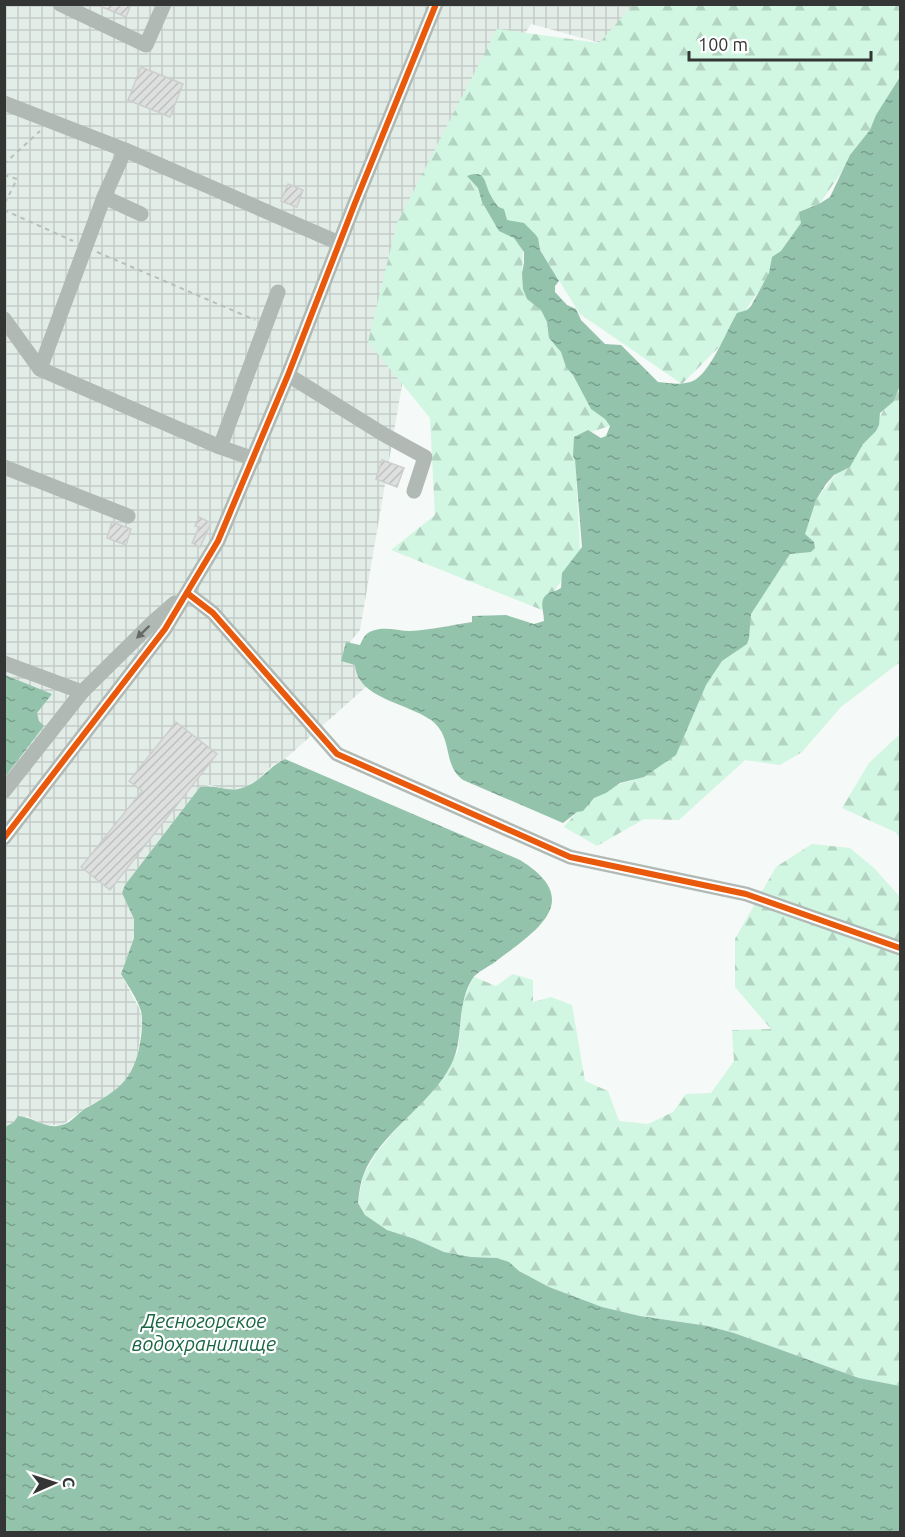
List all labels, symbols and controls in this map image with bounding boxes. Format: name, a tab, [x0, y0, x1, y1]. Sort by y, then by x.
scale bar	[689, 24, 870, 62]
text: 100 m	[698, 34, 748, 54]
one-way arrow	[136, 624, 150, 638]
water label: Десногорское водохранилище	[132, 1309, 276, 1355]
north arrow	[24, 1453, 84, 1513]
text: С	[60, 1477, 78, 1488]

